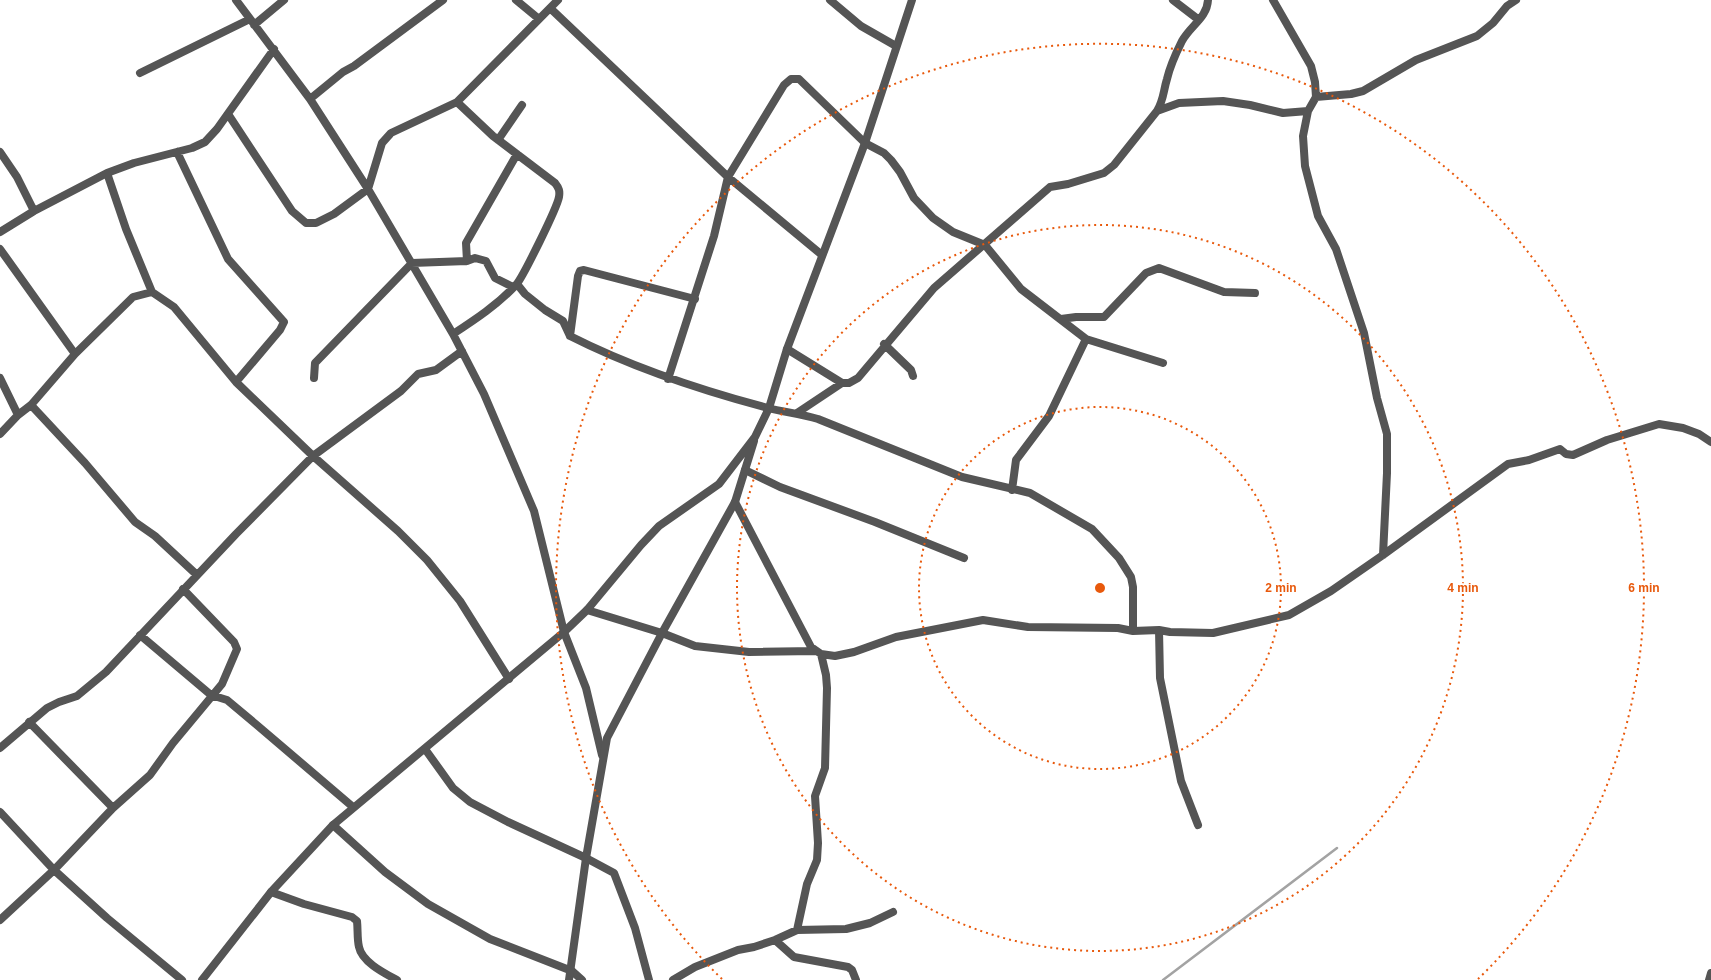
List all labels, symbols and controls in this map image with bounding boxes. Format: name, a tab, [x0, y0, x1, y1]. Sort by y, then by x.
centre of rings	[1093, 581, 1107, 595]
text: 2 min	[1265, 581, 1297, 595]
text: 4 min	[1447, 581, 1479, 595]
text: 6 min	[1628, 581, 1660, 595]

